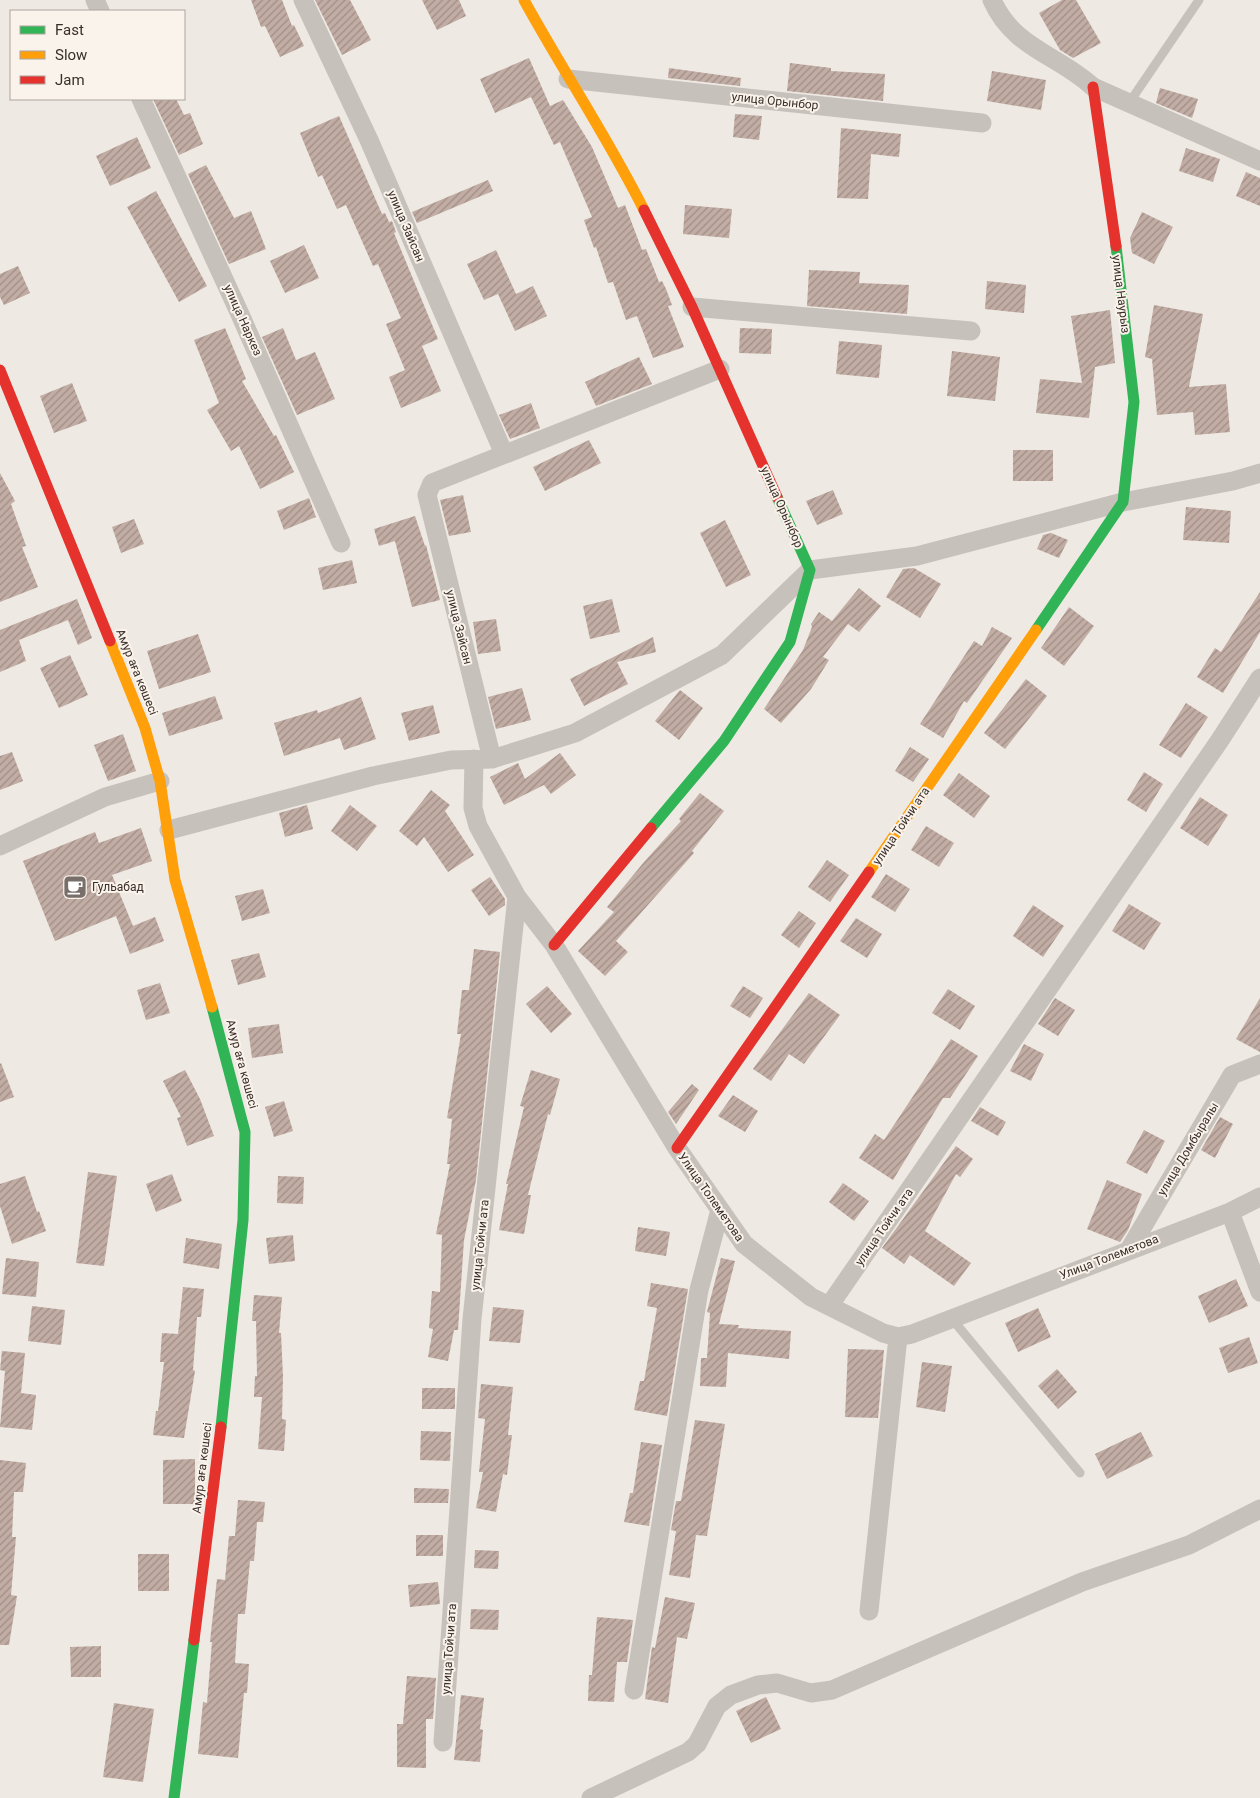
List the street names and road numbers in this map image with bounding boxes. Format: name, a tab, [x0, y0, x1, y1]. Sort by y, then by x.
street label: улица Орынбор	[731, 89, 819, 113]
street label: улица Зайсан	[385, 188, 427, 264]
street label: улица Наурыз	[1109, 254, 1133, 334]
street label: улица Наркез	[221, 282, 265, 358]
street label: улица Орынбор	[758, 464, 806, 550]
street label: улица Зайсан	[443, 588, 475, 666]
street label: Амур аға көшесі	[113, 627, 161, 717]
street label: улица Тойчи ата	[870, 784, 932, 868]
street label: Амур аға көшесі	[223, 1018, 261, 1110]
street label: улица Домбыралы	[1155, 1100, 1221, 1198]
street label: Улица Толеметова	[675, 1150, 747, 1244]
street label: улица Тойчи ата	[852, 1186, 916, 1268]
street label: улица Тойчи ата	[468, 1199, 492, 1291]
street label: Улица Толеметова	[1057, 1232, 1161, 1282]
street label: Амур аға көшесі	[189, 1422, 215, 1514]
street label: улица Тойчи ата	[439, 1603, 459, 1695]

